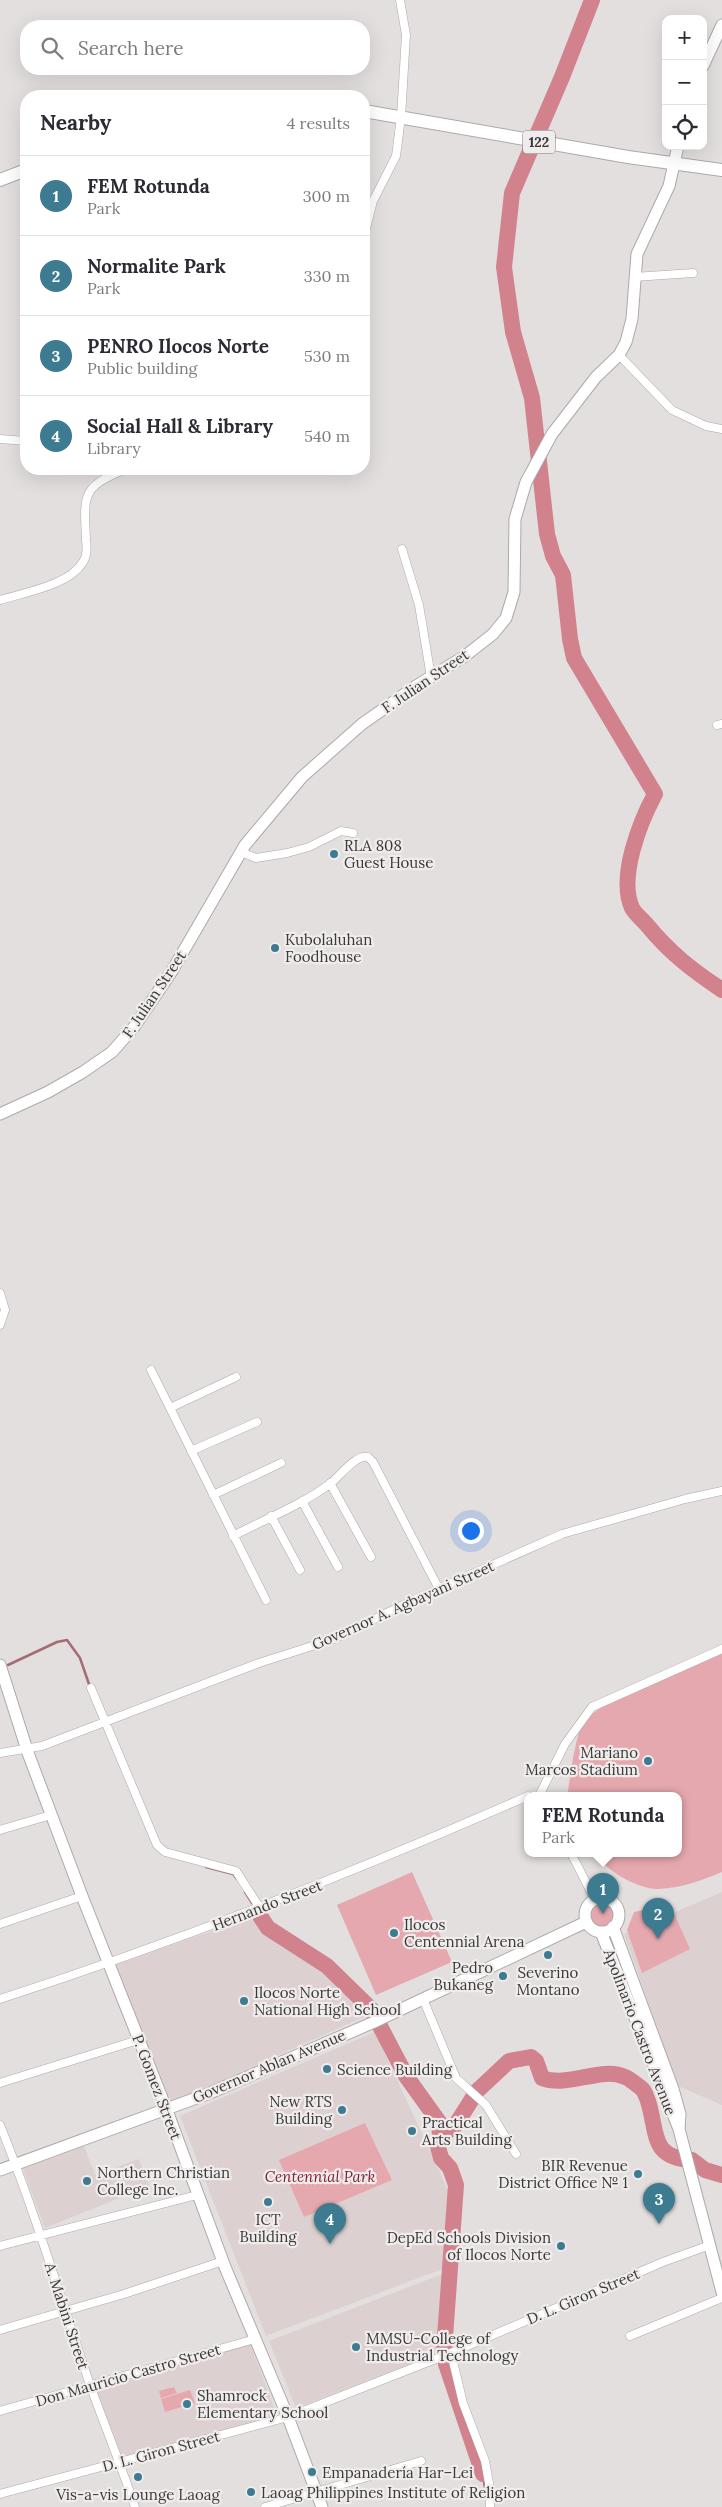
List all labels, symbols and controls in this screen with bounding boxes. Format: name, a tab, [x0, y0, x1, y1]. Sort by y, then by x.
map controls	[662, 15, 707, 150]
button: +	[662, 15, 707, 60]
search box	[20, 20, 370, 75]
icon: search	[38, 34, 66, 62]
text: Search here	[78, 36, 184, 60]
button: −	[662, 60, 707, 105]
button: locate	[662, 105, 707, 150]
text: Nearby	[40, 109, 111, 136]
text: 4 results	[287, 113, 350, 133]
road number: 122	[523, 130, 555, 154]
text: FEM Rotunda	[87, 174, 210, 198]
text: 1	[53, 186, 59, 206]
text: 300 m	[303, 186, 350, 206]
text: Park	[87, 198, 120, 218]
text: Normalite Park	[87, 254, 226, 278]
text: 2	[52, 266, 60, 286]
text: 330 m	[304, 266, 350, 286]
text: Park	[87, 278, 120, 298]
text: PENRO Ilocos Norte	[87, 334, 269, 358]
text: 3	[52, 346, 60, 366]
text: 530 m	[304, 346, 350, 366]
text: Public building	[87, 358, 197, 378]
text: Social Hall & Library	[87, 414, 273, 438]
text: 4	[52, 426, 60, 446]
text: 540 m	[304, 426, 350, 446]
text: Library	[87, 438, 141, 458]
street label: F. Julian Street	[378, 645, 472, 717]
place label: RLA 808 Guest House	[344, 836, 433, 872]
marker: RLA 808 Guest House	[328, 848, 340, 860]
place label: Kubolaluhan Foodhouse	[285, 930, 372, 966]
marker: Kubolaluhan Foodhouse	[269, 942, 281, 954]
street label: F. Julian Street	[118, 947, 190, 1041]
your location	[458, 1518, 484, 1544]
street label: Governor A. Agbayani Street	[309, 1556, 497, 1654]
place label: Mariano Marcos Stadium	[525, 1743, 638, 1779]
marker: Mariano Marcos Stadium	[642, 1755, 654, 1767]
popup	[524, 1792, 682, 1857]
text: FEM Rotunda	[542, 1803, 664, 1827]
text: Park	[542, 1827, 575, 1847]
pin: 1	[587, 1873, 619, 1914]
street label: Hernando Street	[209, 1875, 325, 1935]
pin: 2	[642, 1898, 674, 1939]
place label: Ilocos Centennial Arena	[404, 1915, 525, 1951]
marker: Ilocos Centennial Arena	[388, 1927, 400, 1939]
street label: Apolinario Castro Avenue	[599, 1945, 681, 2118]
marker: Severino Montano	[542, 1949, 554, 1961]
place label: Pedro Bukaneg	[433, 1958, 494, 1994]
place label: Severino Montano	[517, 1963, 580, 1999]
marker: Pedro Bukaneg	[497, 1970, 509, 1982]
place label: Ilocos Norte National High School	[254, 1983, 401, 2019]
marker: Ilocos Norte National High School	[238, 1995, 250, 2007]
street label: Governor Ablan Avenue	[190, 2025, 348, 2107]
street label: P. Gomez Street	[128, 2032, 186, 2143]
place label: Science Building	[337, 2060, 453, 2079]
marker: Science Building	[321, 2063, 333, 2075]
place label: New RTS Building	[269, 2092, 333, 2128]
marker: New RTS Building	[336, 2104, 348, 2116]
place label: Practical Arts Building	[421, 2113, 512, 2149]
marker: Practical Arts Building	[406, 2125, 418, 2137]
place label: BIR Revenue District Office № 1	[498, 2156, 628, 2192]
place label: Northern Christian College Inc.	[97, 2163, 230, 2199]
park label: Centennial Park	[265, 2167, 375, 2186]
marker: BIR Revenue District Office № 1	[632, 2168, 644, 2180]
marker: Northern Christian College Inc.	[81, 2175, 93, 2187]
pin: 3	[643, 2183, 675, 2224]
marker: ICT Building	[262, 2196, 274, 2208]
pin: 4	[314, 2203, 346, 2244]
place label: ICT Building	[239, 2210, 297, 2246]
place label: DepEd Schools Division of Ilocos Norte	[387, 2228, 551, 2264]
marker: DepEd Schools Division of Ilocos Norte	[555, 2240, 567, 2252]
street label: A. Mabini Street	[40, 2259, 93, 2372]
street label: D. L. Giron Street	[524, 2264, 643, 2328]
place label: MMSU-College of Industrial Technology	[366, 2329, 518, 2365]
street label: Don Mauricio Castro Street	[33, 2339, 223, 2411]
marker: MMSU-College of Industrial Technology	[350, 2341, 362, 2353]
place label: Shamrock Elementary School	[197, 2386, 328, 2422]
marker: Shamrock Elementary School	[181, 2398, 193, 2410]
street label: D. L. Giron Street	[100, 2426, 222, 2476]
place label: Empanadería Har–Lei	[322, 2463, 473, 2482]
marker: Empanadería Har–Lei	[306, 2466, 318, 2478]
marker: Vis-a-vis Lounge Laoag	[132, 2471, 144, 2483]
place label: Laoag Philippines Institute of Religion	[261, 2483, 525, 2502]
place label: Vis-a-vis Lounge Laoag	[55, 2485, 220, 2504]
marker: Laoag Philippines Institute of Religion	[245, 2486, 257, 2498]

